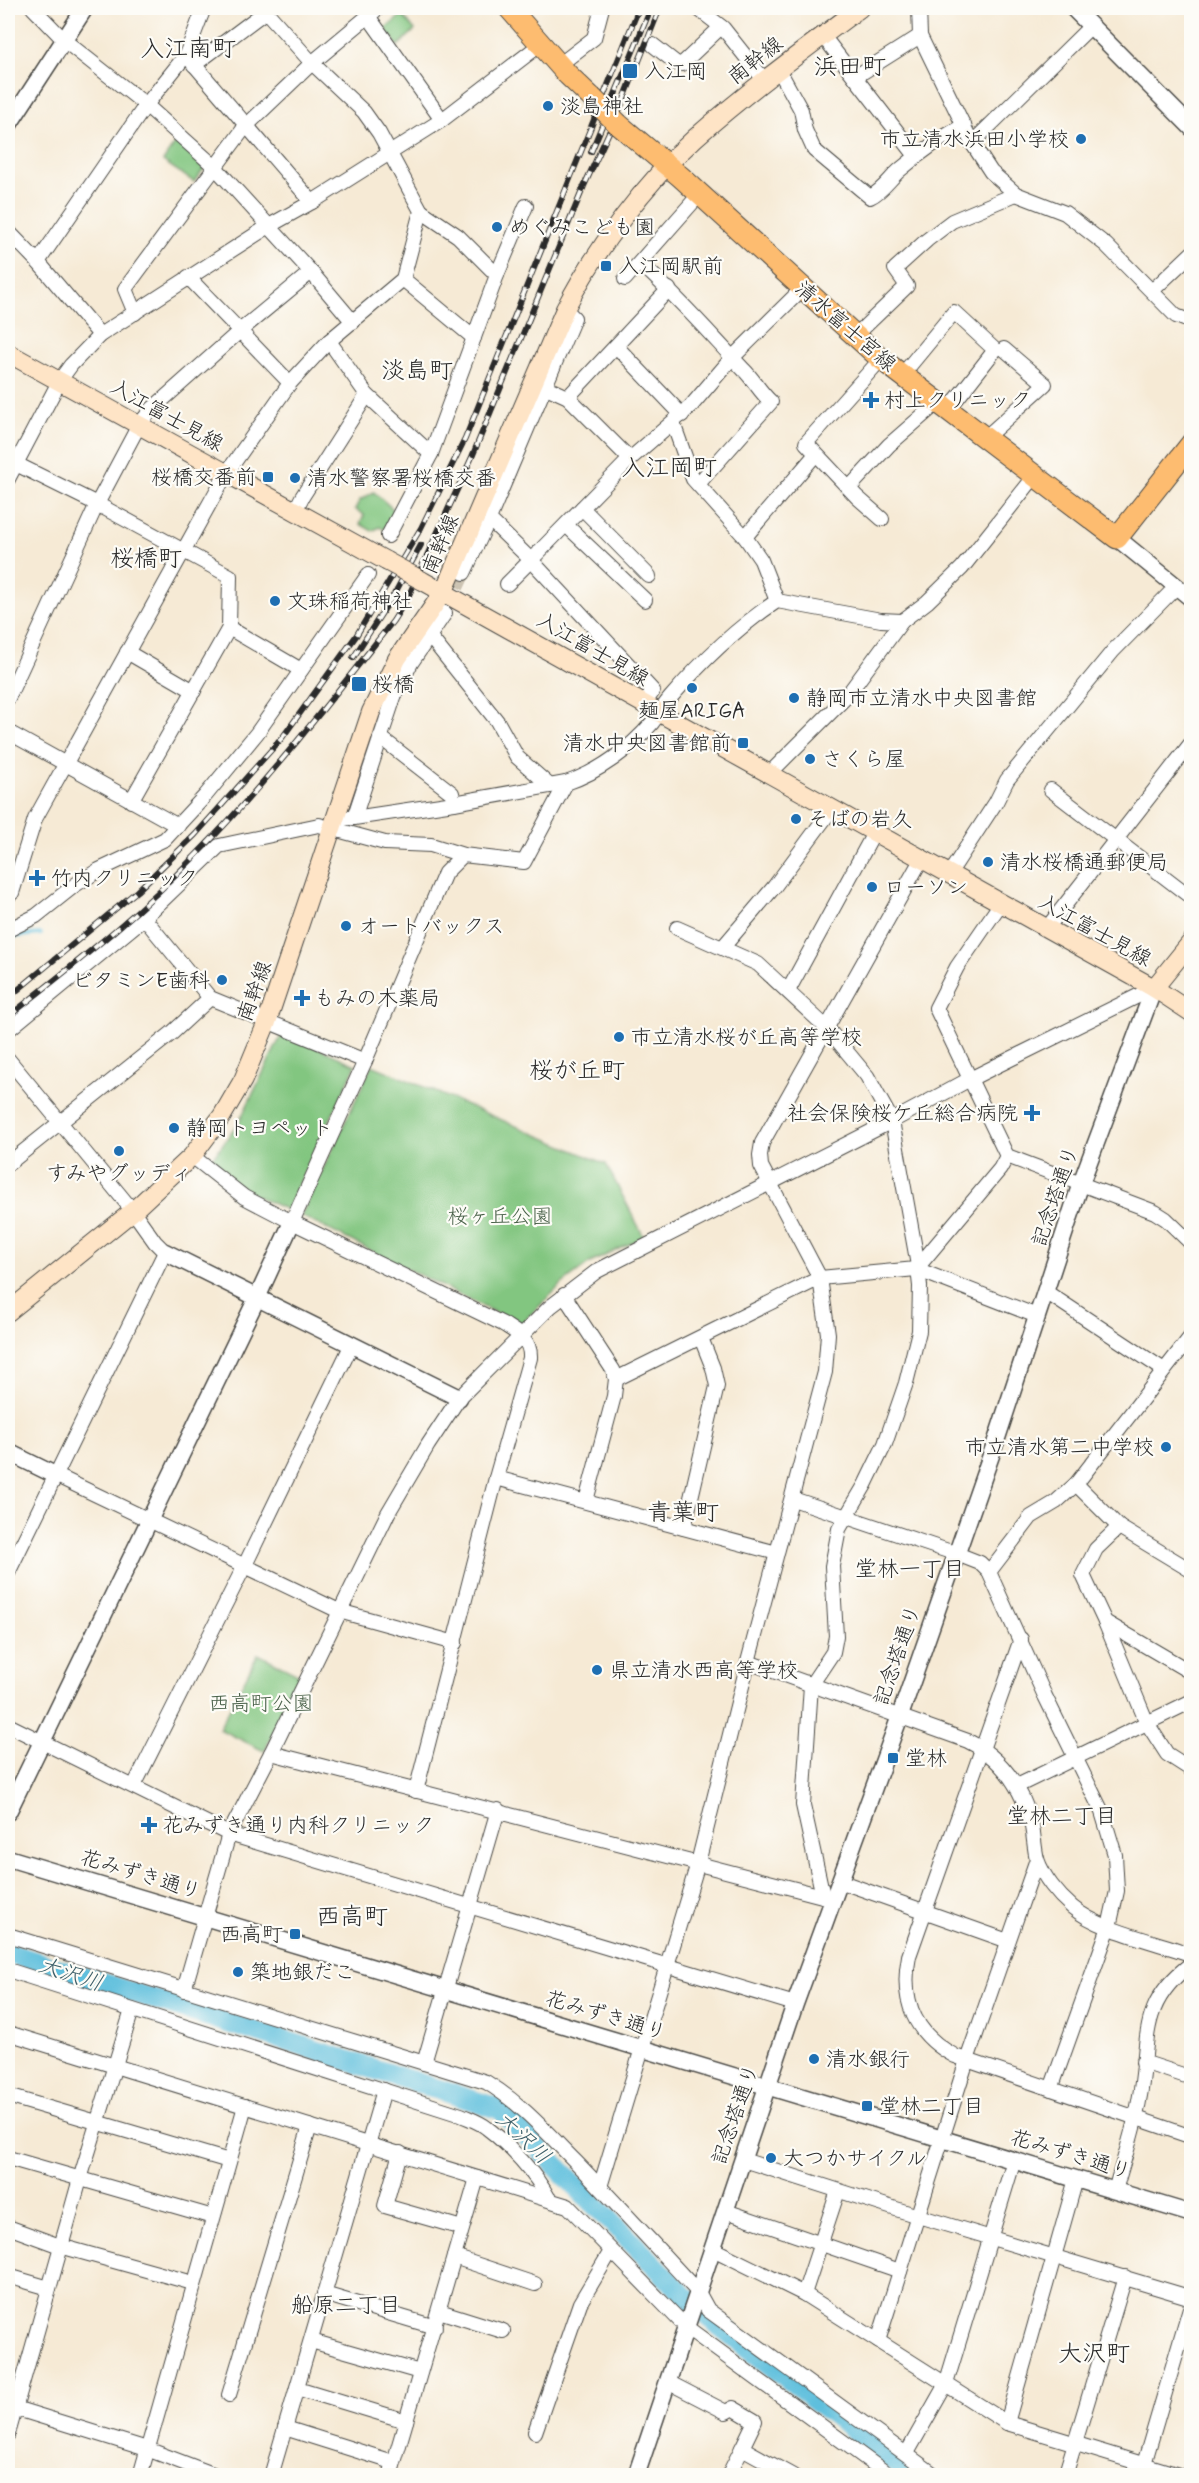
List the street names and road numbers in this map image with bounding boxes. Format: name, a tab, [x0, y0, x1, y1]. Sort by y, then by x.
street label: 南幹線	[722, 30, 789, 91]
street label: 清水富士宮線	[789, 275, 902, 379]
street label: 入江富士見線	[105, 373, 228, 459]
street label: 南幹線	[416, 510, 466, 579]
street label: 入江富士見線	[531, 606, 654, 693]
street label: 入江富士見線	[1033, 888, 1156, 974]
street label: 南幹線	[231, 957, 279, 1026]
street label: 記念塔通り	[1026, 1142, 1086, 1251]
street label: 記念塔通り	[868, 1601, 928, 1710]
street label: 花みずき通り	[77, 1843, 205, 1907]
street label: 花みずき通り	[542, 1984, 670, 2048]
street label: 記念塔通り	[706, 2060, 766, 2169]
street label: 花みずき通り	[1007, 2123, 1135, 2187]

